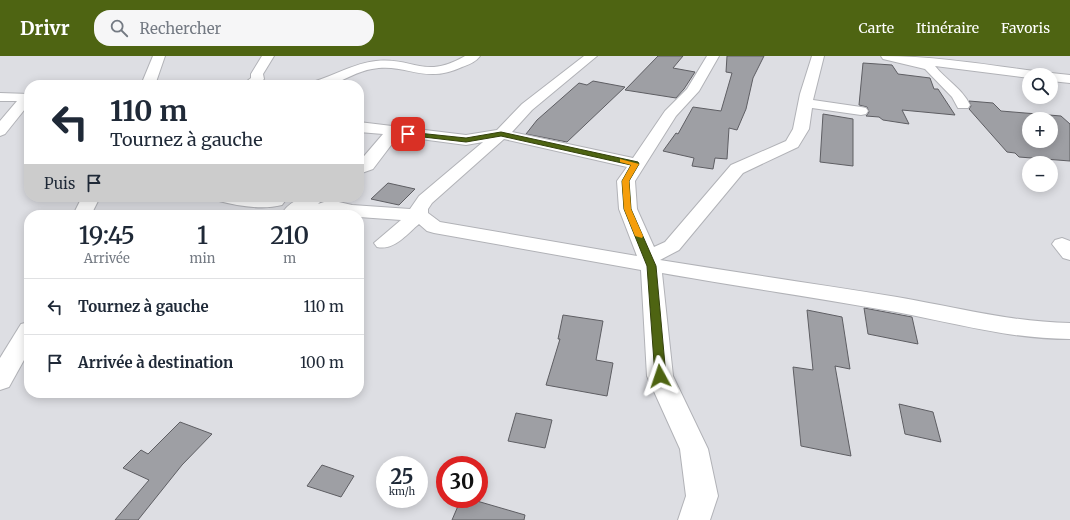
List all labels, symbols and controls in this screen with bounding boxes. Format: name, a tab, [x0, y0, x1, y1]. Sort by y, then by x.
search box	[94, 10, 374, 46]
text: Drivr	[20, 16, 70, 40]
icon: search	[108, 17, 130, 39]
text: Rechercher	[140, 19, 221, 38]
text: Carte	[859, 19, 894, 37]
text: Itinéraire	[916, 19, 979, 37]
text: Favoris	[1001, 19, 1050, 37]
map controls	[1022, 68, 1058, 192]
button: search	[1022, 68, 1058, 104]
text: 110 m	[110, 93, 187, 129]
icon: left	[44, 96, 96, 148]
button: +	[1022, 112, 1058, 148]
pin	[391, 117, 425, 151]
icon: arrive	[397, 123, 419, 145]
text: Tournez à gauche	[110, 128, 263, 151]
button: −	[1022, 156, 1058, 192]
icon: arrive	[83, 172, 105, 194]
text: Puis	[44, 174, 75, 193]
text: 19:45	[79, 220, 135, 251]
text: 1	[197, 220, 208, 251]
text: 210	[270, 220, 309, 251]
text: Arrivée	[84, 250, 130, 267]
text: min	[190, 250, 215, 267]
text: m	[283, 250, 296, 267]
icon: left	[44, 296, 66, 318]
text: Tournez à gauche	[78, 297, 209, 316]
text: 110 m	[303, 297, 344, 316]
icon: arrive	[44, 352, 66, 374]
text: Arrivée à destination	[78, 353, 233, 372]
text: 100 m	[300, 353, 344, 372]
position arrow	[639, 355, 681, 397]
speed limit sign: 30	[436, 456, 488, 508]
text: 25	[391, 464, 413, 489]
text: km/h	[389, 485, 415, 498]

